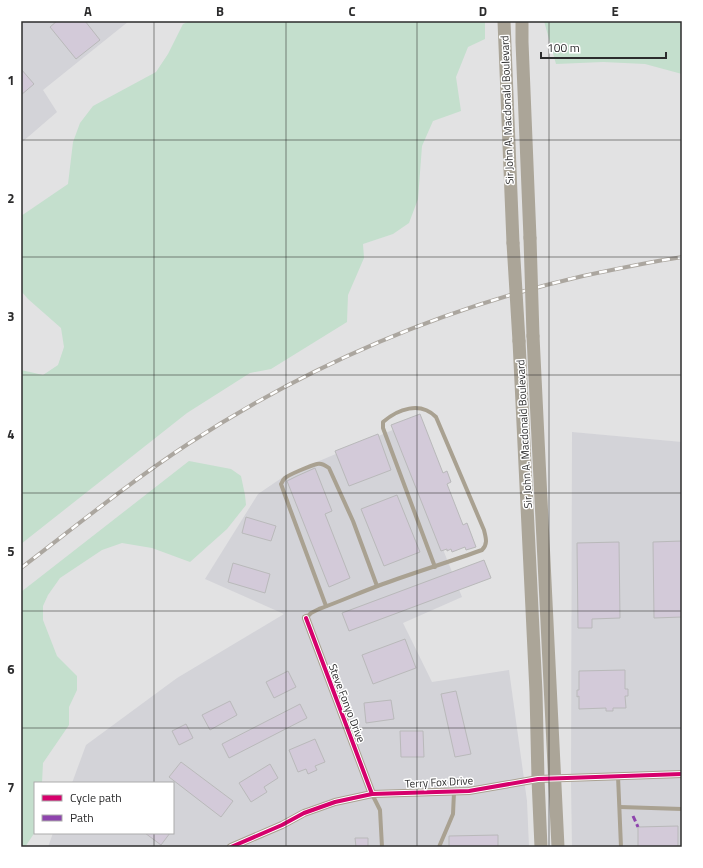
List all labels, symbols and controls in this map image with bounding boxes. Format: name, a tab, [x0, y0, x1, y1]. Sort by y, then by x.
text: A	[84, 1, 92, 21]
text: B	[216, 1, 224, 21]
text: C	[348, 1, 356, 21]
text: D	[479, 1, 487, 21]
text: E	[611, 1, 619, 21]
scale bar	[541, 34, 666, 60]
street label: Sir John A. Macdonald Boulevard	[496, 35, 518, 185]
text: 100 m	[547, 38, 580, 57]
text: 1	[7, 70, 15, 90]
text: 2	[7, 188, 15, 208]
text: 3	[7, 306, 15, 326]
street label: Sir John A. Macdonald Boulevard	[512, 359, 536, 509]
text: 4	[7, 424, 15, 444]
text: 5	[7, 541, 15, 561]
text: 6	[7, 659, 15, 679]
street label: Steve Fonyo Drive	[325, 661, 370, 745]
street label: Terry Fox Drive	[404, 772, 474, 792]
text: 7	[7, 777, 15, 797]
legend	[34, 782, 174, 834]
text: Cycle path	[70, 788, 122, 807]
text: Path	[70, 808, 94, 827]

